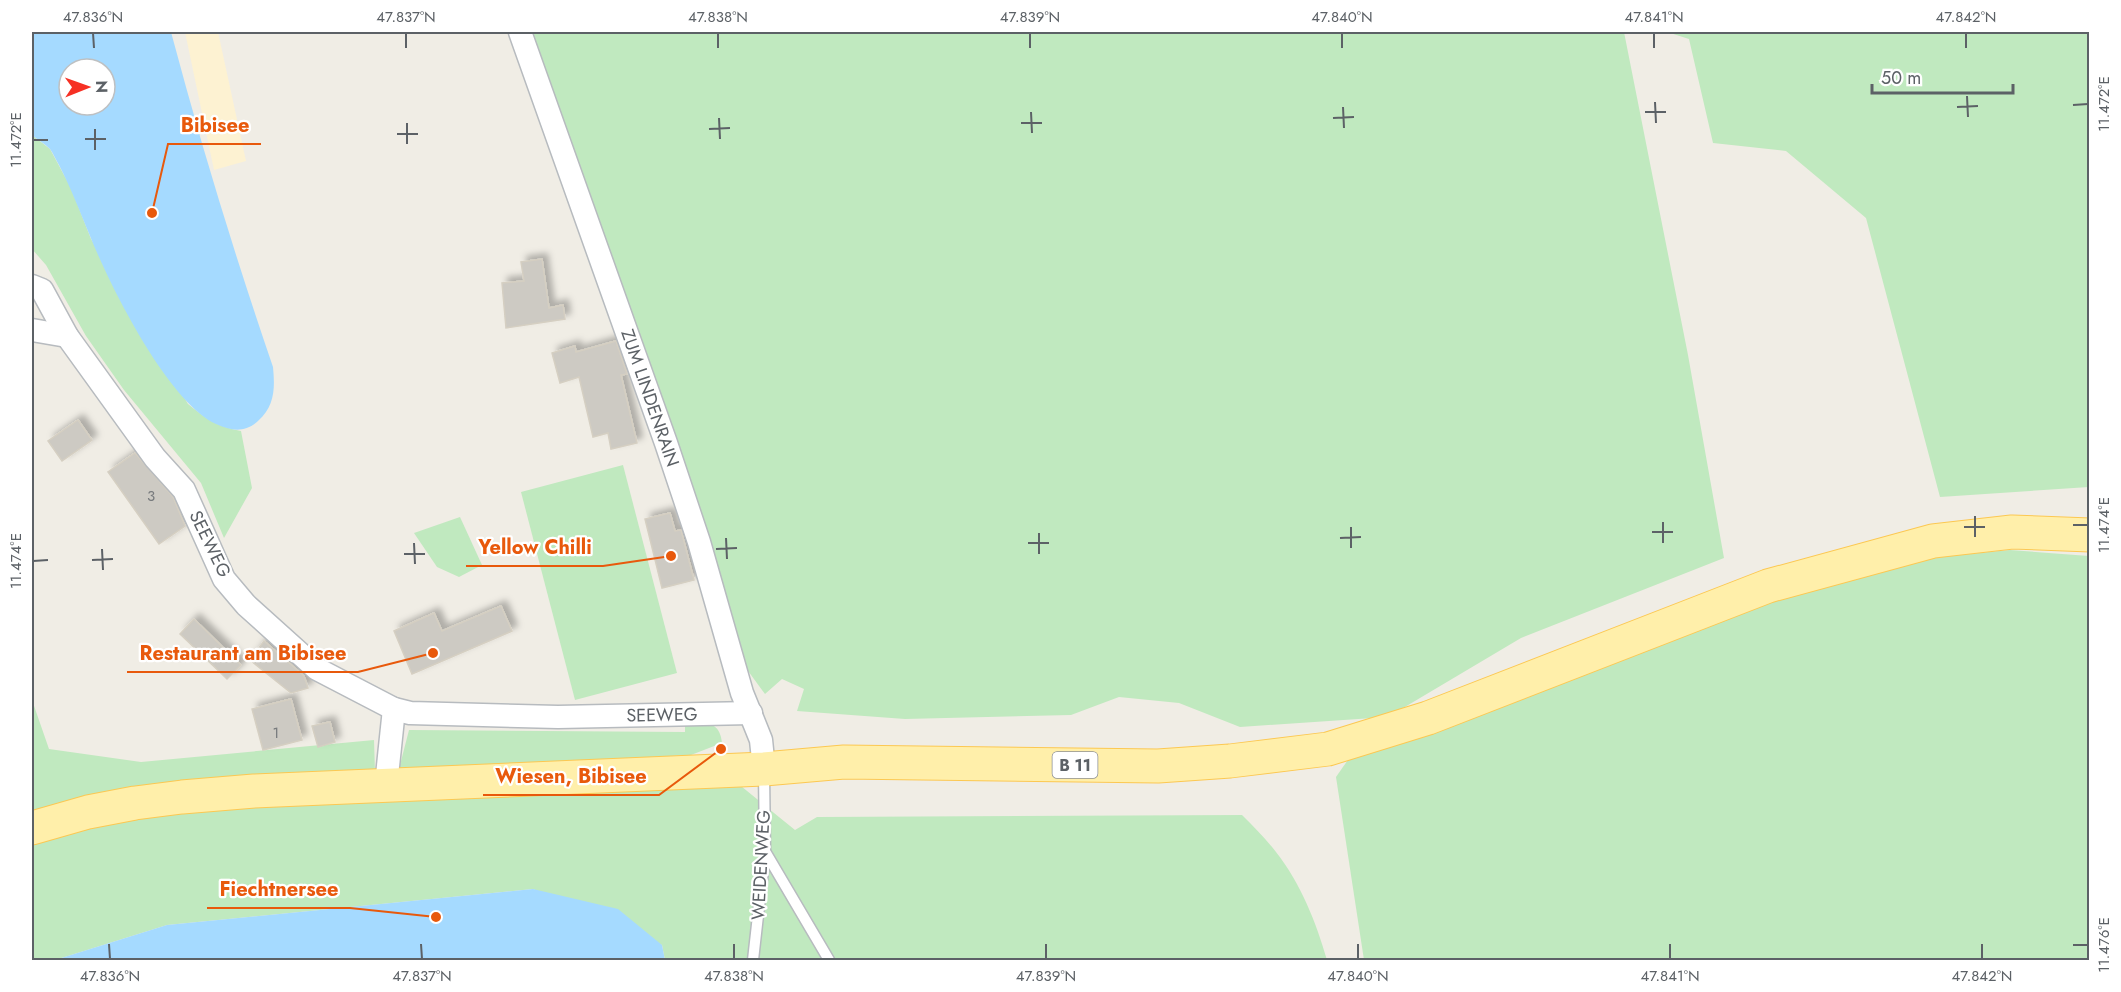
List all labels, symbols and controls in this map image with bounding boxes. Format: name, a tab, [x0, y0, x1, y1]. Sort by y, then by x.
text: 47.836°N	[63, 6, 123, 28]
text: 47.837°N	[376, 6, 436, 28]
text: 47.838°N	[688, 6, 748, 28]
text: 47.839°N	[1000, 6, 1060, 28]
text: 47.840°N	[1311, 6, 1373, 28]
text: 47.841°N	[1624, 6, 1684, 28]
text: 47.842°N	[1936, 6, 1996, 28]
north arrow	[57, 57, 117, 117]
scale bar	[1872, 57, 2013, 95]
text: 50 m	[1881, 65, 1921, 91]
text: 11.472°E	[2093, 76, 2115, 132]
text: N	[90, 80, 113, 93]
callout: Bibisee	[168, 106, 261, 144]
text: Bibisee	[181, 111, 249, 140]
text: 11.472°E	[5, 112, 27, 168]
street label: ZUM LINDENRAIN	[614, 326, 686, 470]
house number: 3	[147, 485, 155, 507]
text: 11.474°E	[2093, 497, 2115, 553]
street label: SEEWEG	[183, 506, 237, 582]
callout: Yellow Chilli	[466, 528, 603, 566]
text: 11.474°E	[5, 533, 27, 589]
text: Yellow Chilli	[477, 533, 592, 562]
callout: Restaurant am Bibisee	[127, 634, 358, 672]
text: Restaurant am Bibisee	[140, 639, 346, 668]
street label: SEEWEG	[626, 701, 698, 729]
house number: 1	[273, 722, 279, 744]
road number: B 11	[1052, 752, 1098, 778]
callout: Wiesen, Bibisee	[483, 757, 659, 795]
text: Wiesen, Bibisee	[495, 762, 647, 791]
street label: WEIDENWEG	[745, 809, 777, 921]
callout: Fiechtnersee	[207, 870, 350, 908]
text: Fiechtnersee	[220, 875, 338, 904]
text: 11.476°E	[2093, 917, 2115, 973]
text: 47.836°N	[80, 965, 140, 987]
text: 47.837°N	[392, 965, 452, 987]
text: 47.838°N	[704, 965, 764, 987]
text: 47.839°N	[1016, 965, 1076, 987]
text: 47.840°N	[1327, 965, 1389, 987]
text: 47.841°N	[1640, 965, 1700, 987]
text: 47.842°N	[1952, 965, 2012, 987]

